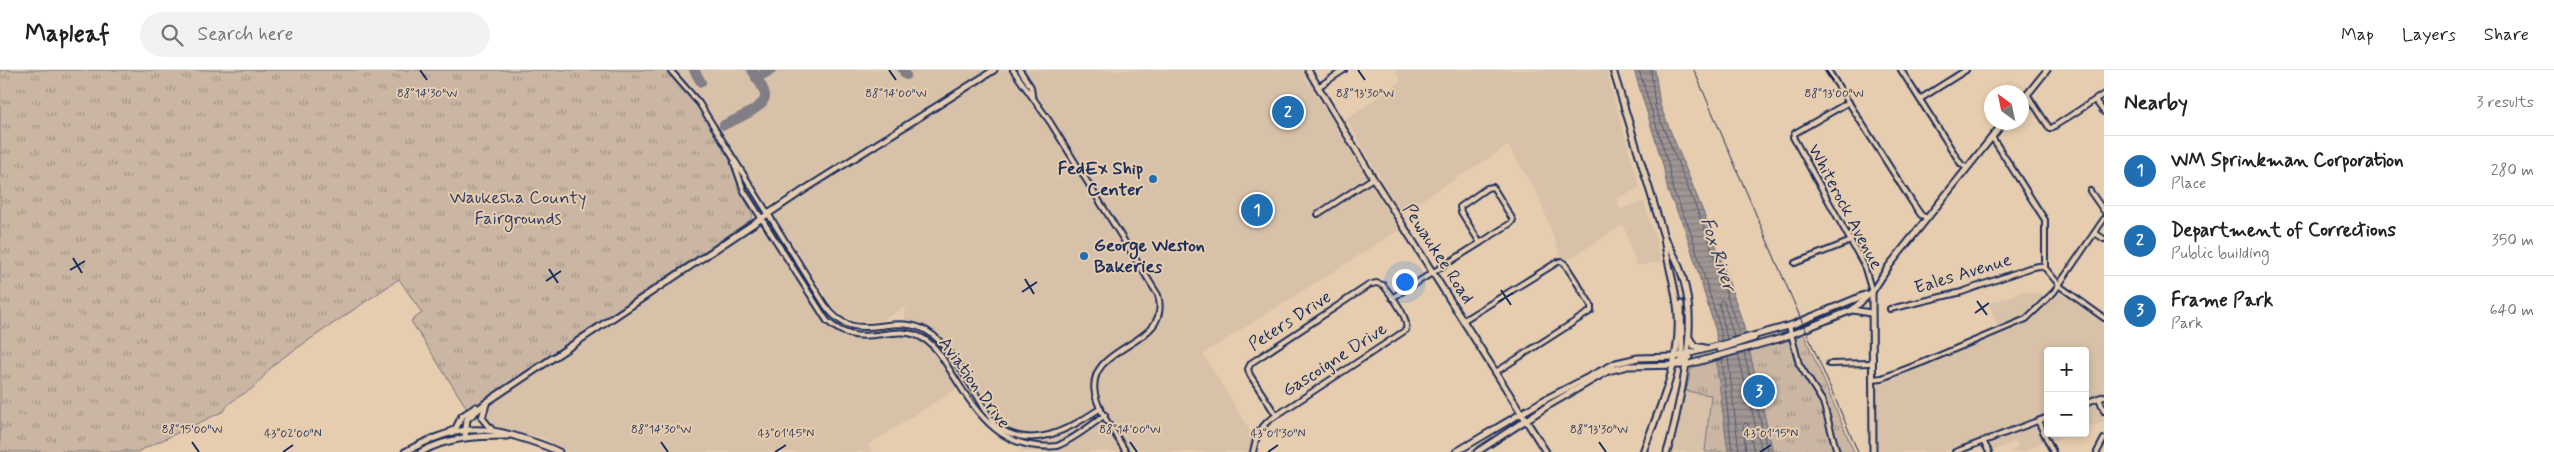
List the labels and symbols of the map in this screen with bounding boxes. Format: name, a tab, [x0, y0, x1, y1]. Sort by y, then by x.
north arrow	[1984, 85, 2029, 130]
text: 88°14'30"W	[397, 86, 457, 102]
text: 88°14'00"W	[865, 86, 927, 102]
text: 88°13'30"W	[1336, 86, 1394, 102]
text: 88°13'00"W	[1804, 86, 1864, 102]
pin: 2	[1272, 93, 1304, 131]
street label: Whiterock Avenue	[1802, 140, 1888, 274]
place label: FedEx Ship Center	[1058, 157, 1143, 202]
marker: FedEx Ship Center	[1147, 173, 1159, 185]
park label: Waukesha County Fairgrounds	[450, 186, 586, 232]
pin: 1	[1241, 191, 1273, 229]
street label: Pewaukee Road	[1397, 199, 1479, 309]
water label: Fox River	[1694, 214, 1743, 297]
place label: George Weston Bakeries	[1094, 234, 1205, 279]
street label: Eales Avenue	[1911, 248, 2015, 300]
marker: George Weston Bakeries	[1078, 250, 1090, 262]
your location	[1392, 269, 1418, 295]
street label: Peters Drive	[1244, 285, 1336, 357]
street label: Gascoigne Drive	[1278, 317, 1392, 403]
street label: Aviation Drive	[933, 332, 1015, 434]
pin: 3	[1743, 372, 1775, 410]
text: 88°15'00"W	[162, 422, 222, 438]
text: 88°14'30"W	[631, 422, 691, 438]
text: 88°14'00"W	[1099, 422, 1161, 438]
text: 88°13'30"W	[1570, 422, 1628, 438]
text: 43°02'00"N	[264, 426, 322, 442]
text: 43°01'45"N	[758, 426, 814, 442]
text: 43°01'30"N	[1250, 426, 1306, 442]
text: 43°01'15"N	[1744, 426, 1798, 442]

